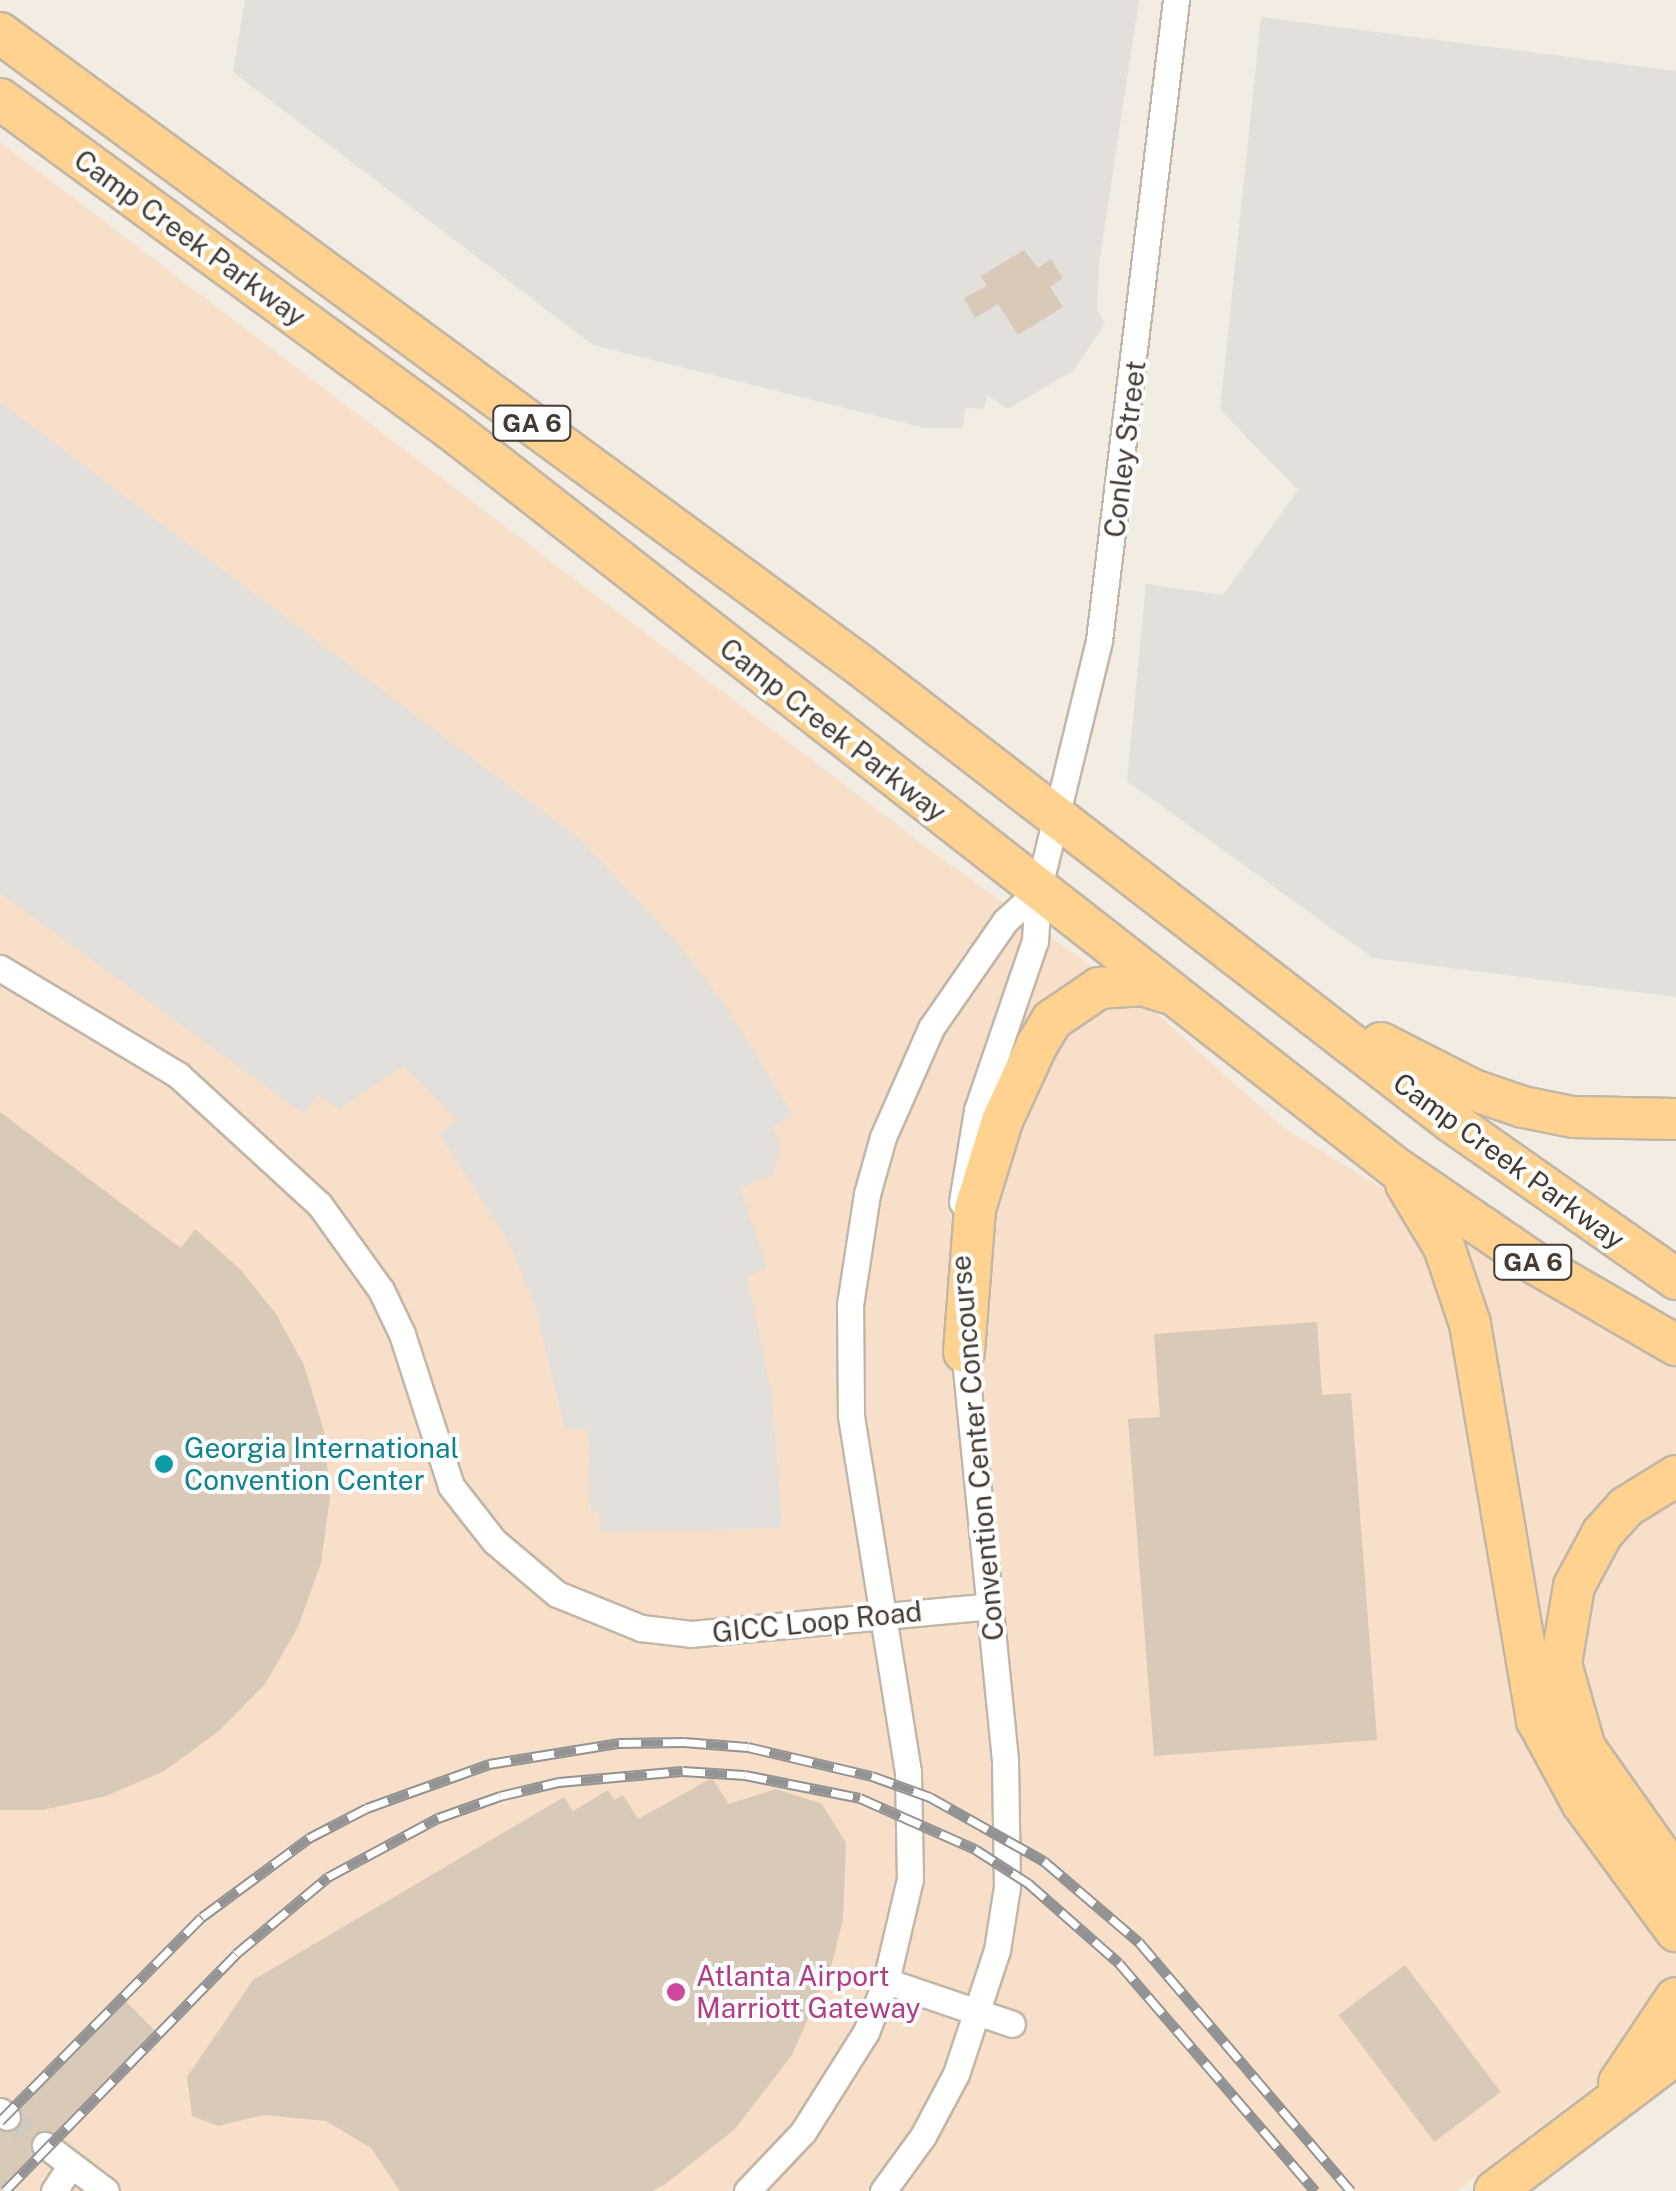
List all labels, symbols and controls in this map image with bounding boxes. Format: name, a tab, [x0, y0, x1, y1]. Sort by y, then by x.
street label: Camp Creek Parkway	[68, 143, 312, 333]
street label: Conley Street	[1097, 358, 1153, 540]
road number: GA 6	[492, 403, 572, 443]
street label: Camp Creek Parkway	[713, 631, 953, 829]
street label: Camp Creek Parkway	[1387, 1066, 1631, 1256]
road number: GA 6	[1493, 1242, 1573, 1282]
street label: Convention Center Concourse	[943, 1254, 1011, 1642]
place label: Georgia International Convention Center	[184, 1431, 459, 1497]
marker: Georgia International Convention Center	[153, 1453, 175, 1475]
street label: GICC Loop Road	[710, 1594, 924, 1650]
place label: Atlanta Airport Marriott Gateway	[696, 1959, 920, 2025]
marker: Atlanta Airport Marriott Gateway	[665, 1981, 687, 2003]

